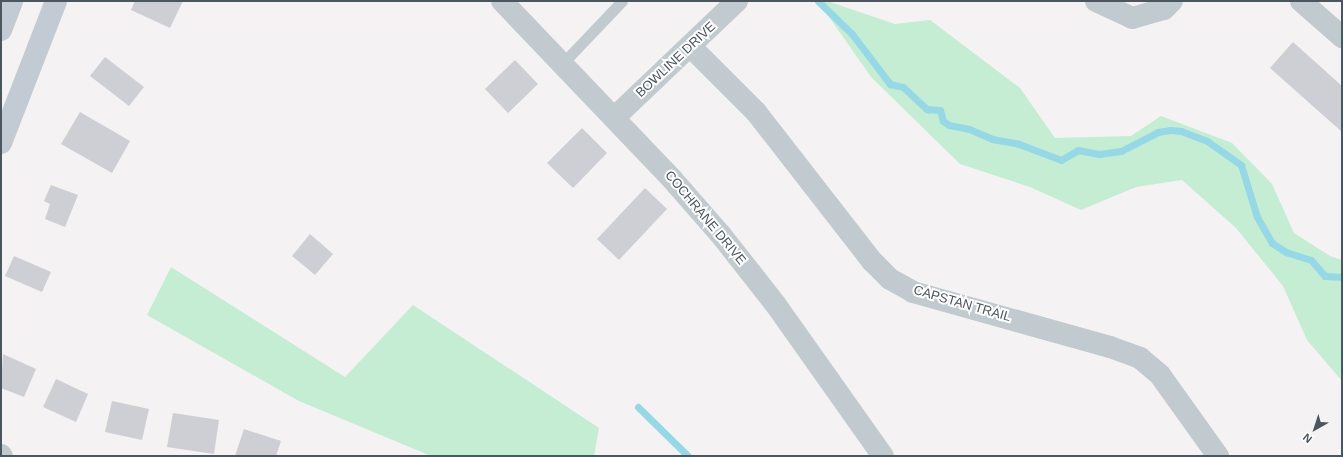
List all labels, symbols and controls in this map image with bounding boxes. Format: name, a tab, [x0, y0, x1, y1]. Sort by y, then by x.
street label: BOWLINE DRIVE	[633, 19, 719, 101]
street label: COCHRANE DRIVE	[661, 168, 749, 268]
street label: CAPSTAN TRAIL	[911, 283, 1013, 325]
north arrow	[1295, 409, 1335, 449]
text: N	[1301, 431, 1314, 445]

